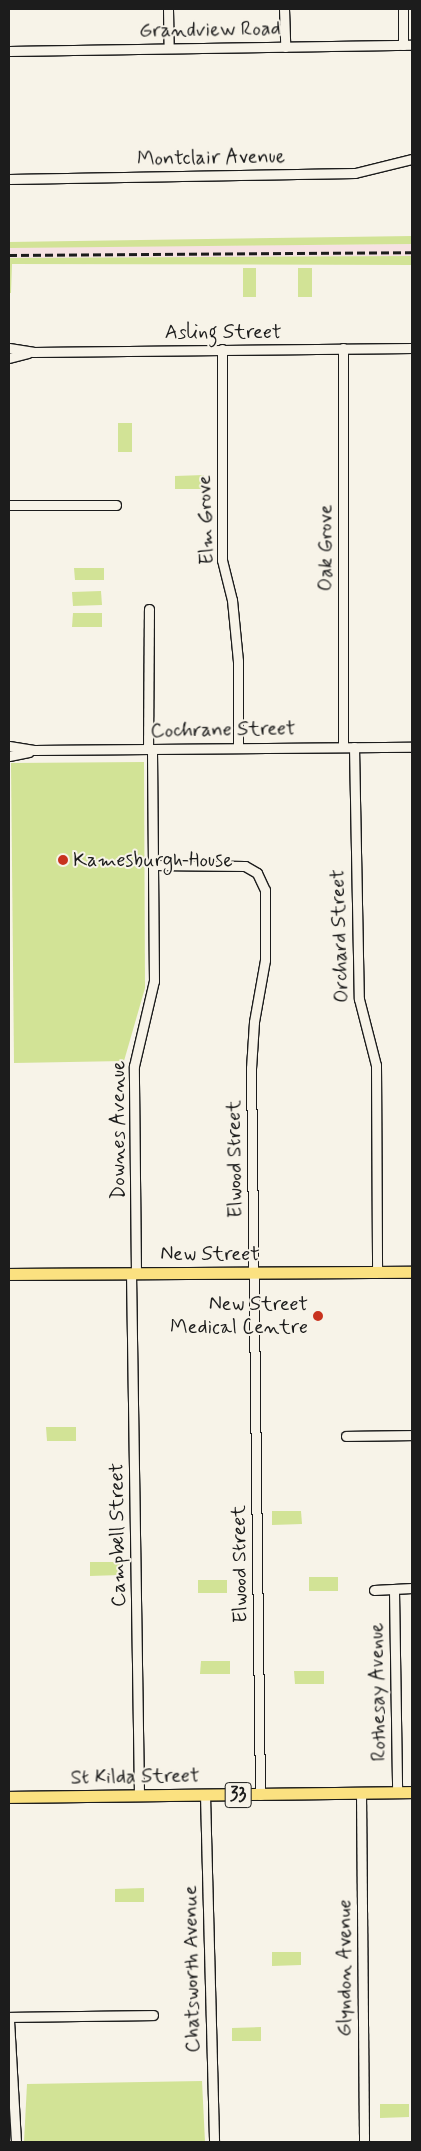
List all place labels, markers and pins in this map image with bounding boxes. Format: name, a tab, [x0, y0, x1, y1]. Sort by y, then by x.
place label: Kamesburgh House	[73, 848, 236, 872]
marker: Kamesburgh House	[57, 854, 69, 866]
place label: New Street Medical Centre	[174, 1292, 308, 1339]
marker: New Street Medical Centre	[312, 1310, 324, 1322]

